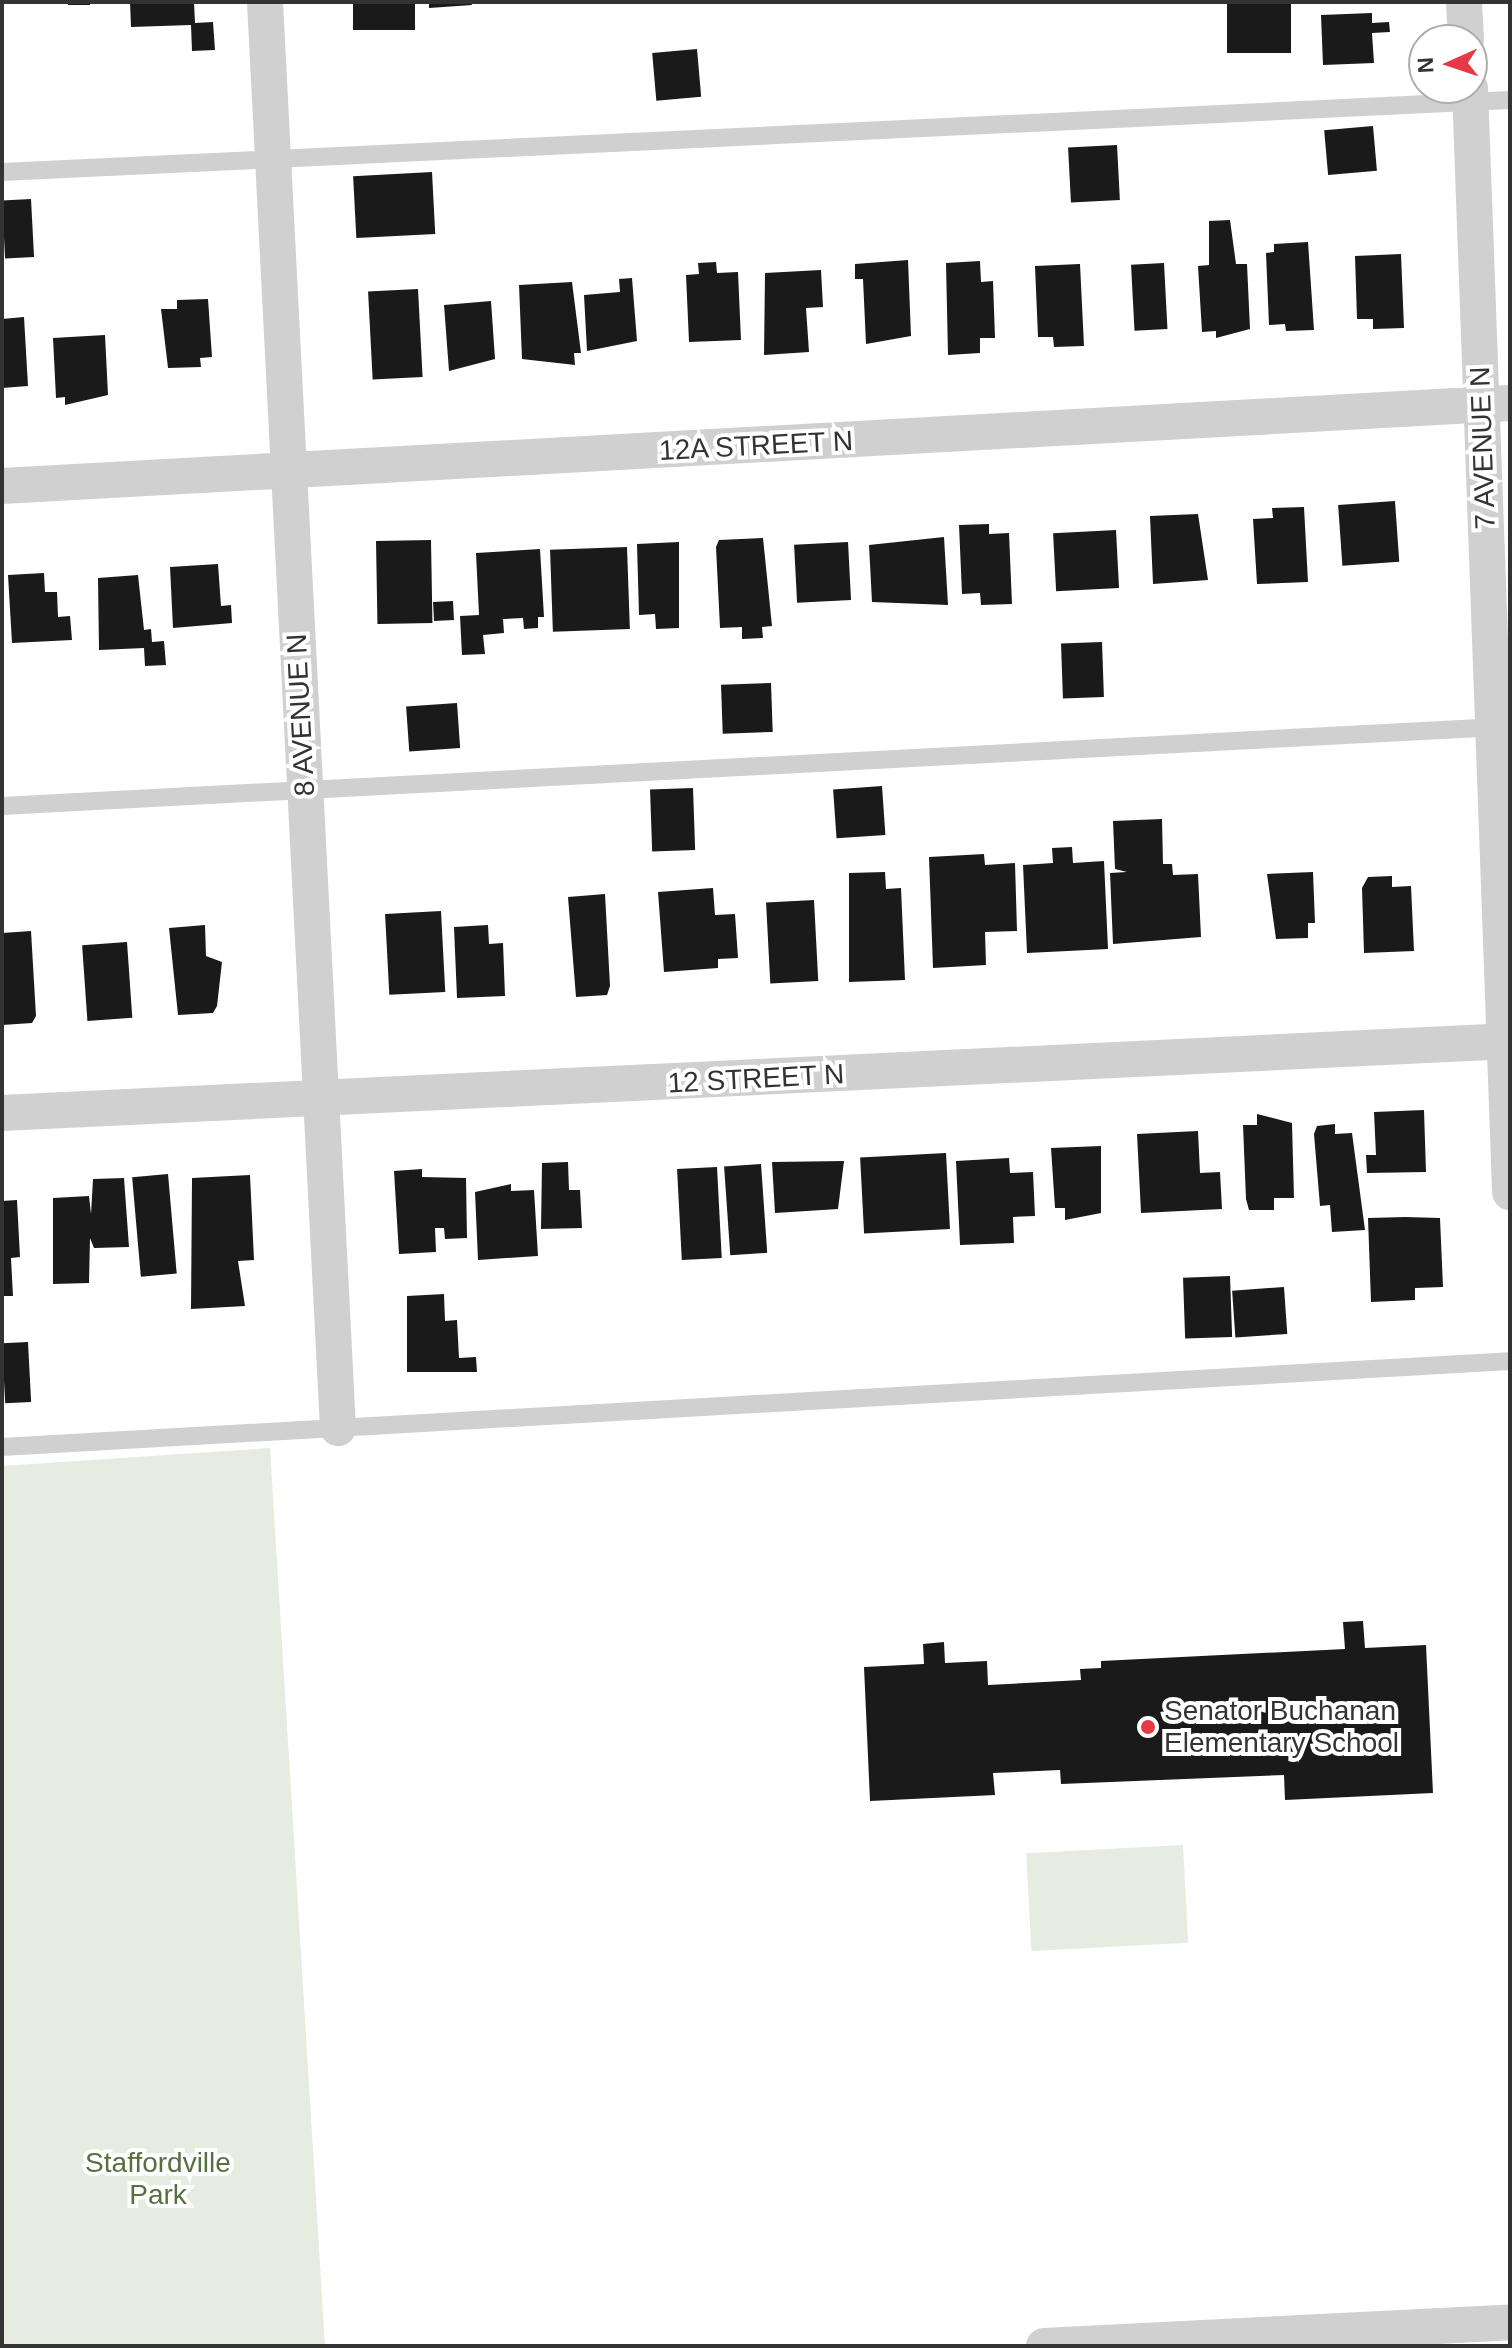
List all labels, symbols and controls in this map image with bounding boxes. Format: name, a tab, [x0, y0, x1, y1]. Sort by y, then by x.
north arrow	[1408, 24, 1488, 104]
text: N	[1413, 57, 1438, 74]
street label: 7 AVENUE N	[1463, 365, 1503, 531]
street label: 12A STREET N	[657, 424, 855, 468]
street label: 8 AVENUE N	[280, 632, 322, 798]
street label: 12 STREET N	[667, 1058, 845, 1100]
place label: Senator Buchanan Elementary School	[1164, 1694, 1399, 1760]
marker: Senator Buchanan Elementary School	[1139, 1718, 1157, 1736]
park label: Staffordville Park	[85, 2146, 231, 2212]

